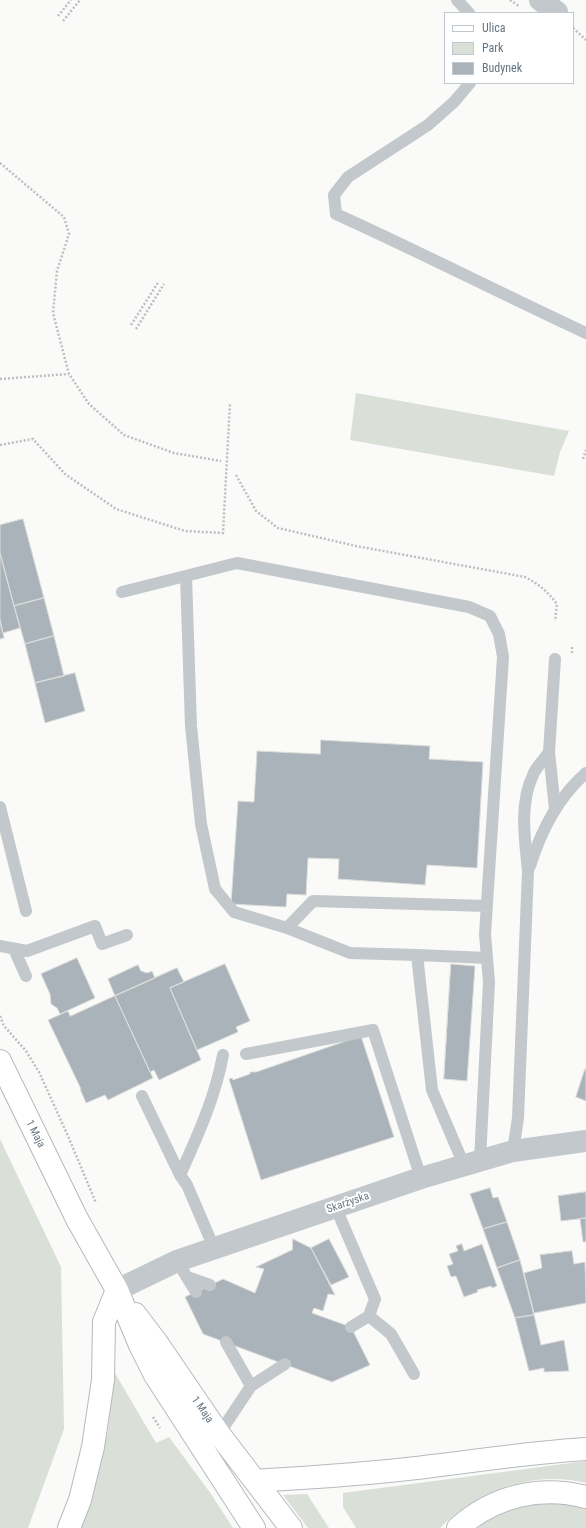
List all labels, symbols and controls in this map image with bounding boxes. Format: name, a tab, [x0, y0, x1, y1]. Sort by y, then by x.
legend	[444, 12, 574, 84]
text: Ulica	[482, 21, 506, 35]
text: Park	[482, 41, 503, 55]
text: Budynek	[482, 61, 522, 75]
street label: 1 Maja	[22, 1118, 48, 1150]
street label: Skarżyska	[325, 1190, 371, 1216]
street label: 1 Maja	[188, 1394, 216, 1426]

